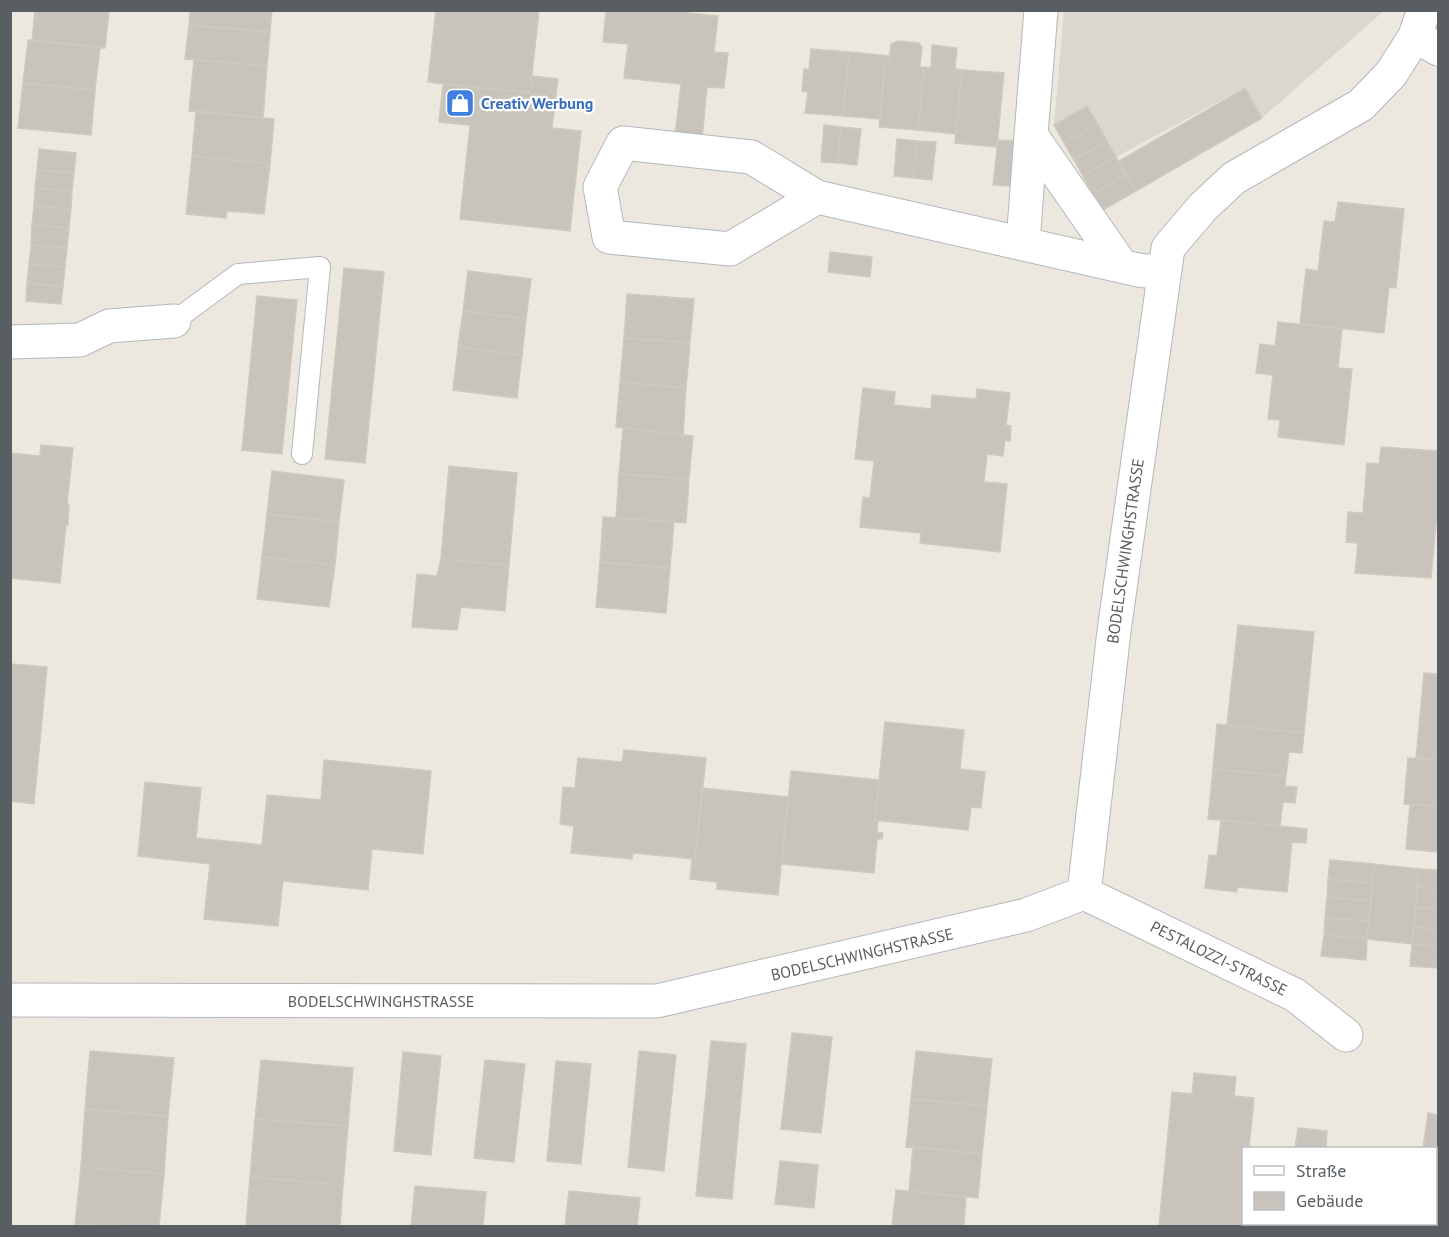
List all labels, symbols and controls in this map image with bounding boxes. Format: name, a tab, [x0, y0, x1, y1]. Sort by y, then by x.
shop icon: Creativ Werbung	[444, 87, 476, 119]
place label: Creativ Werbung	[481, 93, 593, 113]
street label: BODELSCHWINGHSTRASSE	[1102, 457, 1148, 645]
street label: PESTALOZZI-STRASSE	[1147, 916, 1291, 1000]
street label: BODELSCHWINGHSTRASSE	[769, 923, 955, 985]
street label: BODELSCHWINGHSTRASSE	[288, 991, 474, 1011]
legend	[1242, 1147, 1437, 1225]
text: Straße	[1296, 1159, 1347, 1182]
text: Gebäude	[1296, 1189, 1363, 1212]

